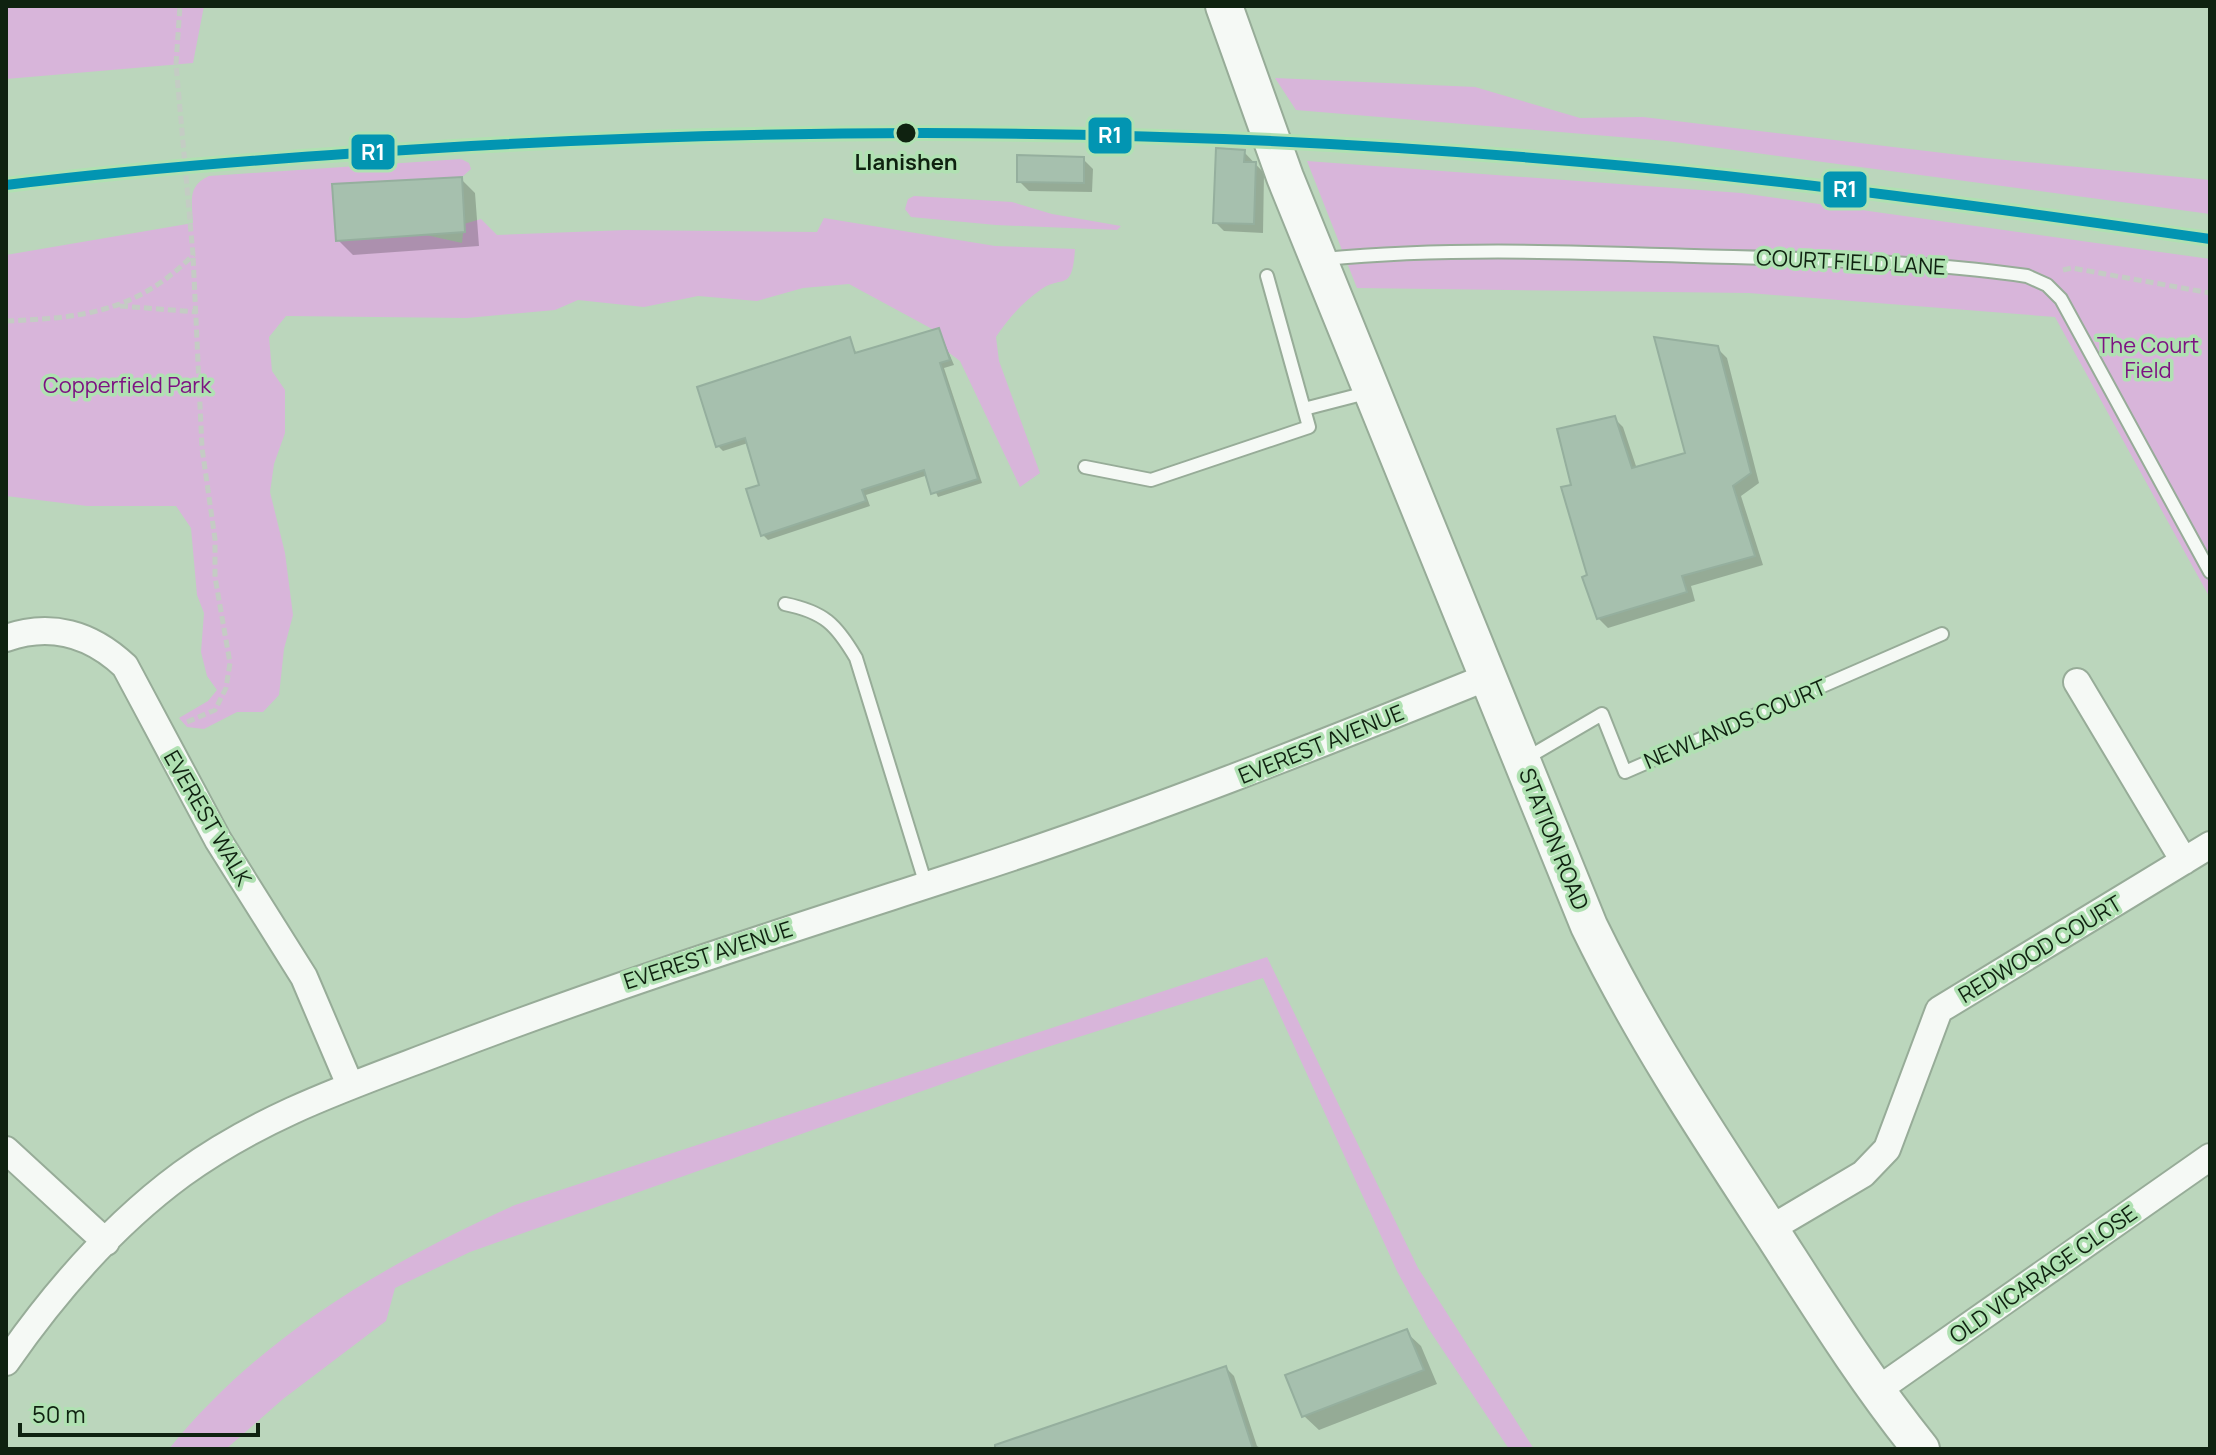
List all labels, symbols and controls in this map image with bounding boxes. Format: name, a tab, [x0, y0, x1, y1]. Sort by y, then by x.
line badge: R1	[1087, 116, 1133, 155]
text: R1	[1098, 120, 1122, 150]
marker: Llanishen	[894, 121, 918, 145]
line badge: R1	[350, 133, 396, 171]
text: R1	[361, 137, 385, 167]
place label: Llanishen	[855, 147, 957, 177]
line badge: R1	[1822, 170, 1868, 209]
text: R1	[1833, 174, 1857, 204]
street label: COURT FIELD LANE	[1755, 242, 1947, 282]
park label: The Court Field	[2097, 330, 2199, 385]
park label: Copperfield Park	[43, 370, 212, 400]
street label: NEWLANDS COURT	[1639, 672, 1831, 776]
street label: EVEREST AVENUE	[1234, 697, 1408, 791]
street label: EVEREST WALK	[157, 745, 259, 892]
street label: STATION ROAD	[1512, 764, 1596, 914]
street label: REDWOOD COURT	[1953, 888, 2127, 1010]
street label: EVEREST AVENUE	[620, 914, 796, 996]
street label: OLD VICARAGE CLOSE	[1943, 1198, 2143, 1350]
scale bar	[20, 1387, 258, 1437]
text: 50 m	[32, 1397, 86, 1430]

